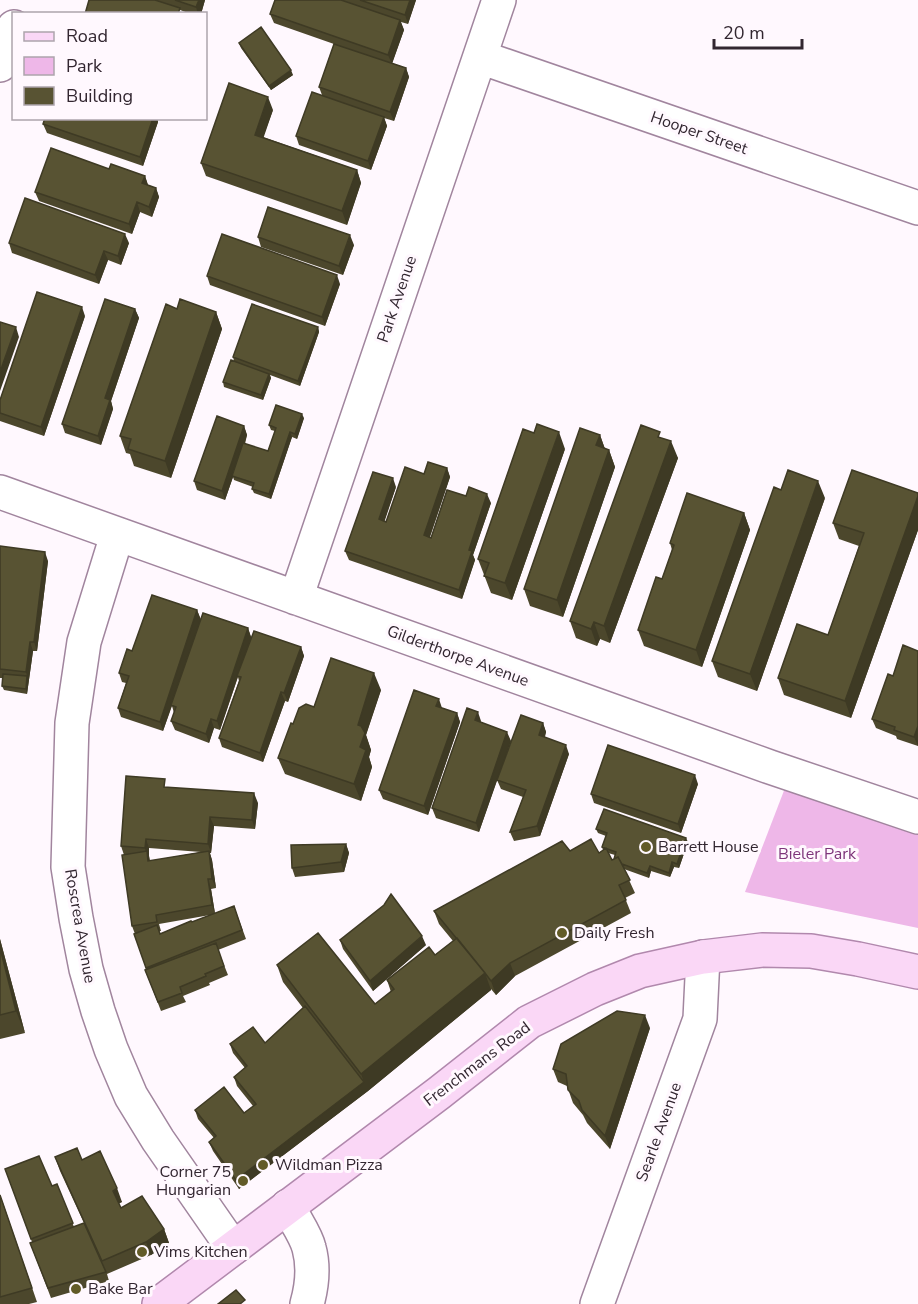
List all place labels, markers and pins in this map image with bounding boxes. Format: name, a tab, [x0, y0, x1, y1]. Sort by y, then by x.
place label: Barrett House	[658, 836, 759, 858]
marker: Barrett House	[639, 840, 653, 854]
place label: Daily Fresh	[574, 922, 654, 944]
marker: Daily Fresh	[555, 926, 569, 940]
place label: Wildman Pizza	[275, 1154, 383, 1176]
marker: Wildman Pizza	[256, 1158, 270, 1172]
place label: Corner 75 Hungarian	[156, 1161, 231, 1201]
marker: Corner 75 Hungarian	[236, 1174, 250, 1188]
place label: Vims Kitchen	[153, 1241, 248, 1263]
marker: Vims Kitchen	[135, 1245, 149, 1259]
place label: Bake Bar	[88, 1278, 153, 1300]
marker: Bake Bar	[69, 1282, 83, 1296]

